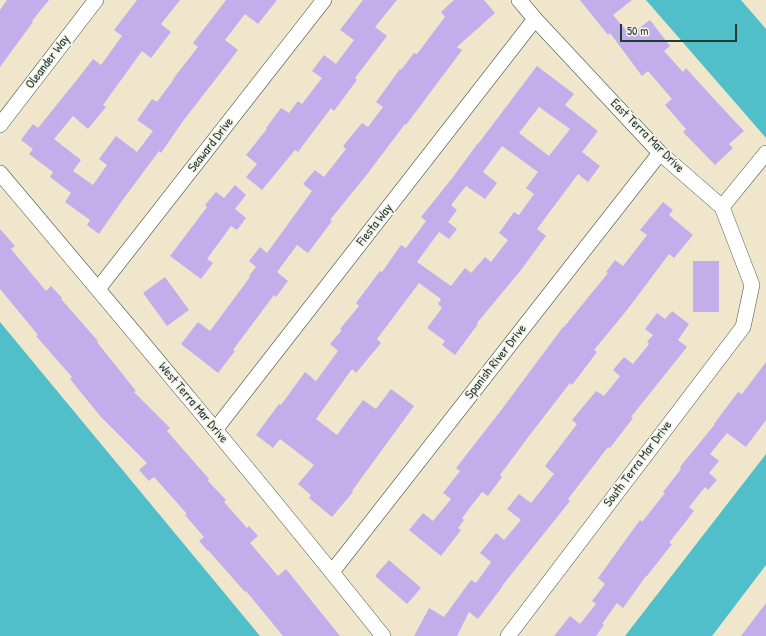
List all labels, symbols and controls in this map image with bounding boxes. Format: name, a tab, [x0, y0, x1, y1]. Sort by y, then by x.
scale bar	[622, 16, 739, 42]
text: 50 m	[627, 22, 648, 39]
street label: Oleander Way	[23, 32, 73, 92]
street label: East Terra Mar Drive	[607, 96, 687, 176]
street label: Seaward Drive	[185, 115, 237, 175]
street label: Fiesta Way	[354, 201, 396, 249]
street label: Spanish River Drive	[462, 322, 530, 402]
street label: West Terra Mar Drive	[155, 360, 231, 446]
street label: South Terra Mar Drive	[600, 418, 676, 510]

